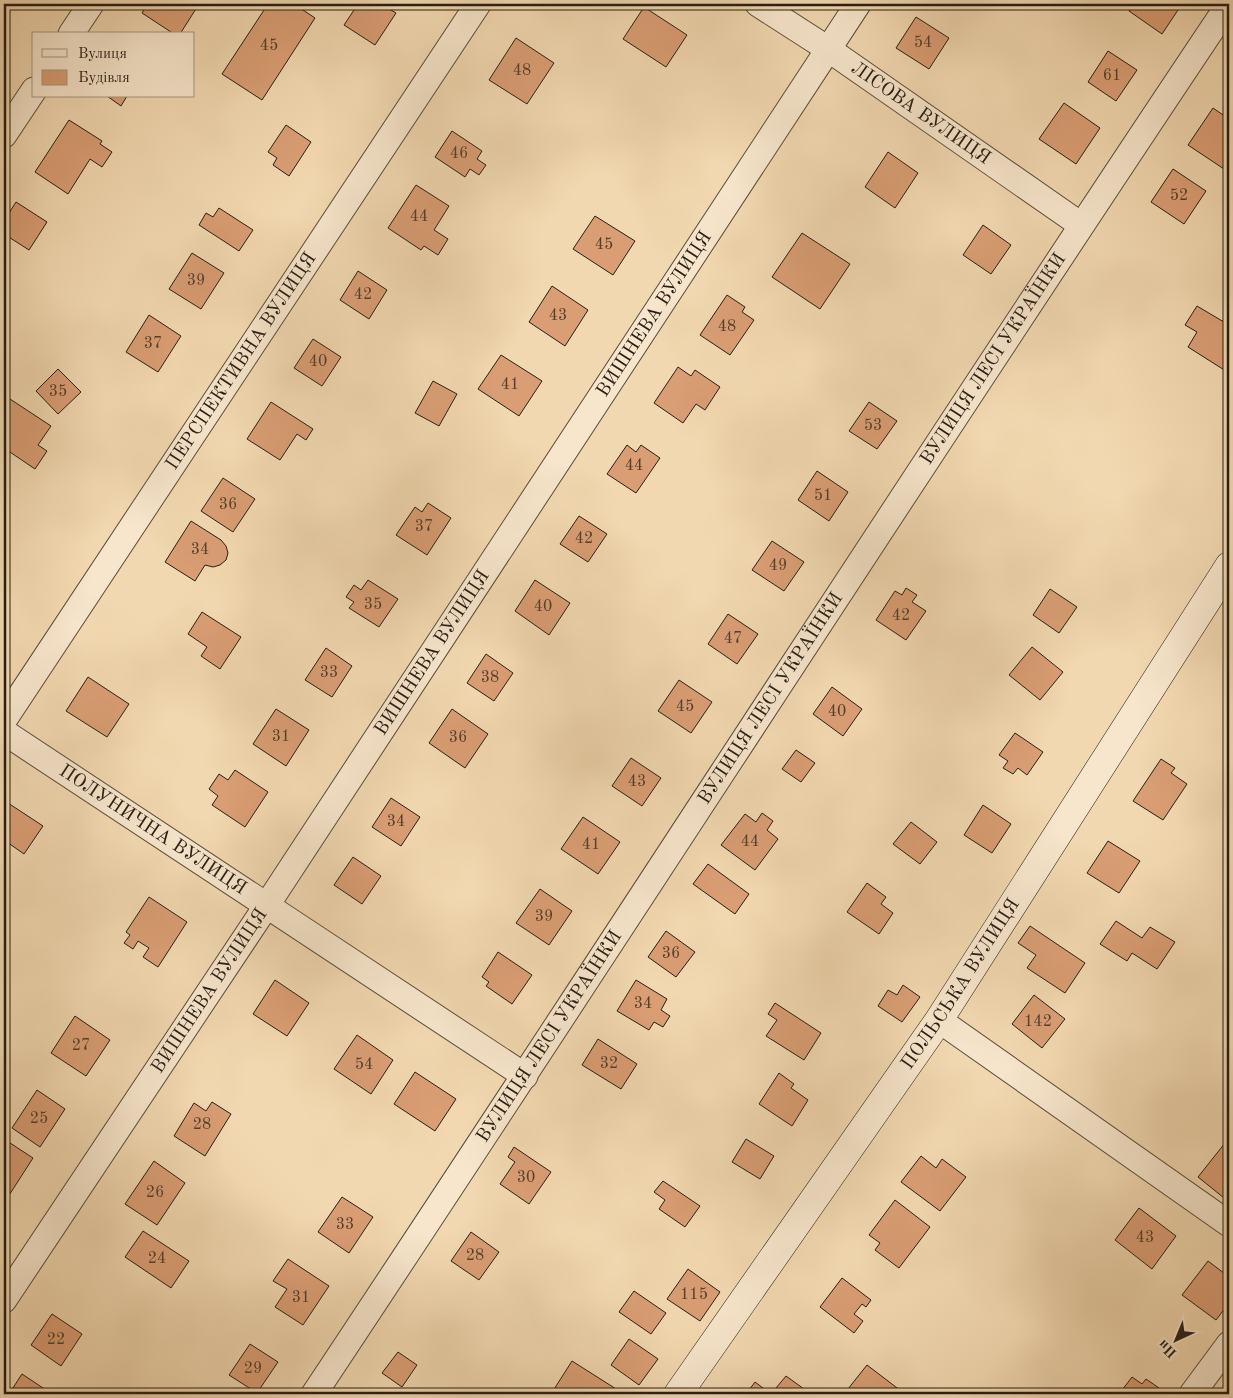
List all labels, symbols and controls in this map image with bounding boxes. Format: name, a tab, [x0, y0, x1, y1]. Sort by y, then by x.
legend	[32, 32, 195, 98]
house number: 54	[914, 35, 932, 51]
house number: 45	[260, 38, 278, 54]
text: Вулиця	[78, 47, 127, 62]
street label: ЛІСОВА ВУЛИЦЯ	[847, 58, 994, 168]
house number: 48	[513, 63, 531, 79]
house number: 61	[1103, 68, 1121, 84]
text: Будівля	[78, 71, 130, 86]
house number: 46	[450, 146, 468, 162]
house number: 52	[1170, 188, 1188, 204]
house number: 44	[410, 209, 428, 225]
street label: ВИШНЕВА ВУЛИЦЯ	[593, 228, 715, 400]
house number: 45	[595, 237, 613, 253]
street label: ПЕРСПЕКТИВНА ВУЛИЦЯ	[163, 249, 320, 474]
street label: ВУЛИЦЯ ЛЕСІ УКРАЇНКИ	[917, 250, 1070, 468]
house number: 39	[187, 273, 205, 289]
house number: 42	[354, 287, 372, 303]
house number: 43	[549, 308, 567, 324]
house number: 48	[718, 319, 736, 335]
house number: 37	[144, 336, 162, 352]
house number: 40	[309, 354, 327, 370]
house number: 41	[501, 377, 519, 393]
house number: 35	[49, 384, 67, 400]
house number: 53	[864, 418, 882, 434]
house number: 44	[625, 458, 643, 474]
house number: 51	[814, 488, 832, 504]
house number: 36	[219, 497, 237, 513]
house number: 37	[415, 519, 433, 535]
house number: 42	[575, 531, 593, 547]
house number: 34	[191, 542, 209, 558]
house number: 49	[769, 558, 787, 574]
street label: ВИШНЕВА ВУЛИЦЯ	[371, 567, 493, 739]
street label: ВУЛИЦЯ ЛЕСІ УКРАЇНКИ	[695, 589, 847, 808]
house number: 35	[364, 597, 382, 613]
house number: 40	[534, 599, 552, 615]
house number: 42	[892, 608, 910, 624]
house number: 47	[724, 631, 742, 647]
house number: 33	[320, 665, 338, 681]
house number: 38	[481, 670, 499, 686]
house number: 45	[676, 699, 694, 715]
house number: 40	[828, 704, 846, 720]
house number: 31	[272, 729, 290, 745]
house number: 36	[449, 730, 467, 746]
street label: ПОЛУНИЧНА ВУЛИЦЯ	[55, 762, 250, 899]
house number: 43	[628, 774, 646, 790]
house number: 34	[387, 814, 405, 830]
house number: 44	[741, 834, 759, 850]
house number: 41	[582, 837, 600, 853]
street label: ПОЛЬСЬКА ВУЛИЦЯ	[898, 895, 1023, 1073]
street label: ВИШНЕВА ВУЛИЦЯ	[148, 905, 271, 1077]
house number: 39	[535, 909, 553, 925]
street label: ВУЛИЦЯ ЛЕСІ УКРАЇНКИ	[473, 927, 626, 1146]
house number: 36	[662, 946, 680, 962]
house number: 34	[634, 996, 652, 1012]
house number: 142	[1024, 1014, 1052, 1030]
house number: 27	[72, 1038, 90, 1054]
house number: 32	[600, 1056, 618, 1072]
house number: 54	[355, 1057, 373, 1073]
house number: 25	[30, 1111, 48, 1127]
house number: 28	[193, 1117, 211, 1133]
house number: 30	[517, 1170, 535, 1186]
house number: 26	[146, 1185, 164, 1201]
house number: 33	[336, 1217, 354, 1233]
house number: 43	[1136, 1230, 1154, 1246]
house number: 28	[466, 1248, 484, 1264]
house number: 24	[148, 1251, 166, 1267]
house number: 115	[680, 1287, 708, 1303]
house number: 31	[292, 1290, 310, 1306]
north arrow	[1150, 1316, 1200, 1366]
house number: 22	[47, 1332, 65, 1348]
text: Пн	[1156, 1337, 1179, 1360]
house number: 29	[244, 1361, 262, 1377]

